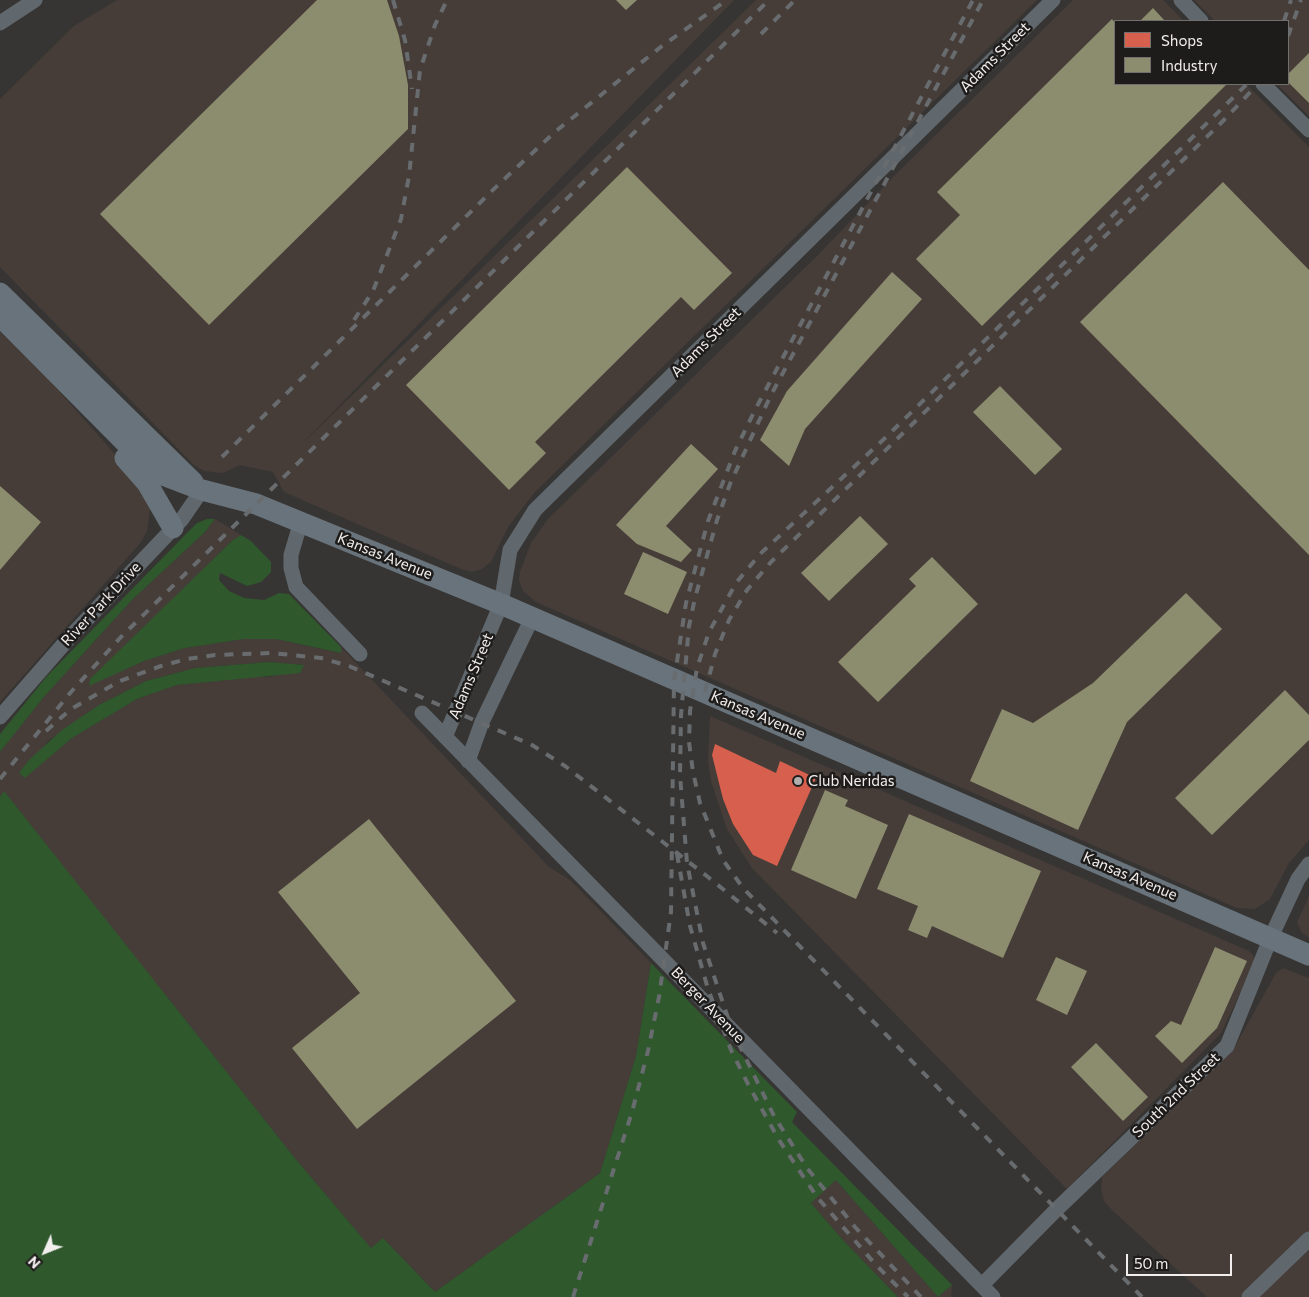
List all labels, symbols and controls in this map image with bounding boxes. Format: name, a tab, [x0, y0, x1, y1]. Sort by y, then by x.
street label: Adams Street	[956, 18, 1034, 96]
legend	[1114, 20, 1289, 85]
text: Shops	[1161, 31, 1203, 49]
text: Industry	[1161, 56, 1218, 74]
street label: Adams Street	[667, 303, 745, 381]
street label: Kansas Avenue	[335, 529, 435, 583]
street label: River Park Drive	[57, 558, 145, 650]
street label: Adams Street	[445, 630, 497, 722]
street label: Kansas Avenue	[708, 687, 808, 743]
place label: Club Neridas	[808, 772, 895, 790]
marker: Club Neridas	[792, 775, 804, 787]
street label: Kansas Avenue	[1080, 848, 1180, 904]
street label: Berger Avenue	[667, 963, 749, 1047]
street label: South 2nd Street	[1129, 1049, 1223, 1141]
north arrow	[20, 1227, 70, 1277]
scale bar	[1129, 1244, 1235, 1276]
text: N	[24, 1253, 44, 1272]
text: 50 m	[1134, 1254, 1168, 1272]

